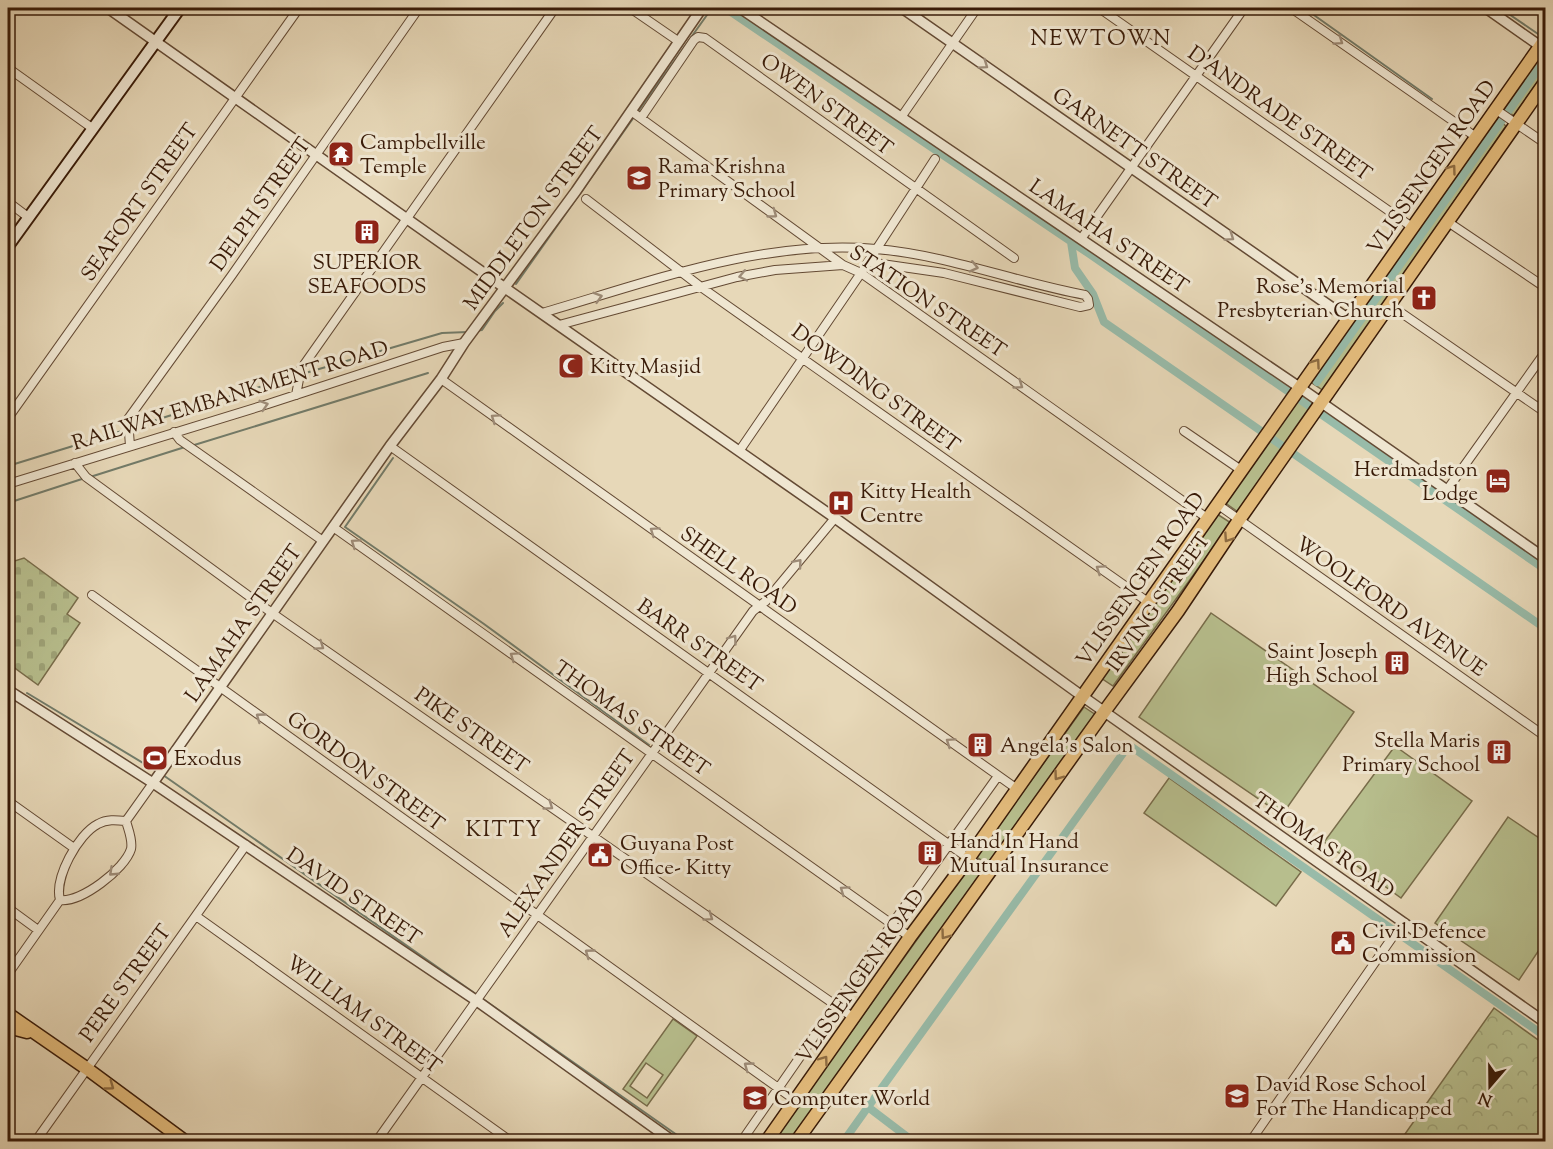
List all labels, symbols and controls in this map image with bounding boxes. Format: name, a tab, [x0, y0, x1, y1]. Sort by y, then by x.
district label: NEWTOWN	[1030, 24, 1172, 56]
one-way arrow	[1333, 34, 1344, 45]
street label: D'ANDRADE STREET	[1181, 40, 1377, 190]
street label: OWEN STREET	[753, 47, 898, 164]
one-way arrow	[978, 58, 989, 69]
street label: VLISSENGEN ROAD	[1361, 75, 1504, 262]
street label: GARNETT STREET	[1045, 81, 1223, 218]
street label: SEAFORT STREET	[75, 118, 207, 288]
street label: MIDDLETON STREET	[458, 121, 612, 317]
place label: Campbellville Temple	[360, 129, 486, 183]
street label: DELPH STREET	[204, 132, 319, 278]
temple icon: Campbellville Temple	[326, 139, 356, 169]
place label: Rama Krishna Primary School	[658, 153, 796, 207]
school or university icon: Rama Krishna Primary School	[624, 163, 654, 193]
one-way arrow	[1445, 165, 1456, 176]
street label: LAMAHA STREET	[1022, 173, 1194, 302]
one-way arrow	[767, 207, 778, 218]
building icon: SUPERIOR SEAFOODS	[352, 217, 382, 247]
one-way arrow	[1224, 230, 1235, 241]
street label: STATION STREET	[842, 239, 1012, 367]
place label: SUPERIOR SEAFOODS	[308, 249, 426, 303]
one-way arrow	[969, 260, 979, 273]
one-way arrow	[739, 269, 749, 282]
place label: Rose's Memorial Presbyterian Church	[1217, 273, 1404, 327]
church icon: Rose's Memorial Presbyterian Church	[1409, 283, 1439, 313]
one-way arrow	[592, 292, 603, 304]
street label: DOWDING STREET	[784, 318, 965, 461]
street label: RAILWAY EMBANKMENT ROAD	[69, 334, 393, 459]
mosque icon: Kitty Masjid	[556, 351, 586, 381]
place label: Kitty Masjid	[590, 353, 701, 383]
one-way arrow	[1309, 359, 1320, 370]
one-way arrow	[1013, 378, 1024, 389]
one-way arrow	[258, 400, 269, 412]
one-way arrow	[491, 415, 502, 426]
place label: Herdmadston Lodge	[1354, 456, 1478, 510]
hotel icon: Herdmadston Lodge	[1483, 466, 1513, 496]
place label: Kitty Health Centre	[860, 478, 972, 532]
street label: VLISSENGEN ROAD	[1070, 487, 1213, 674]
hospital icon: Kitty Health Centre	[826, 488, 856, 518]
street label: SHELL ROAD	[673, 520, 802, 623]
street label: IRVING STREET	[1100, 527, 1219, 679]
one-way arrow	[650, 528, 661, 539]
street label: WOOLFORD AVENUE	[1288, 530, 1492, 685]
one-way arrow	[1223, 532, 1235, 542]
street label: LAMAHA STREET	[179, 539, 311, 709]
one-way arrow	[350, 539, 361, 550]
one-way arrow	[791, 559, 802, 570]
one-way arrow	[1095, 565, 1106, 576]
street label: BARR STREET	[630, 592, 768, 701]
one-way arrow	[726, 634, 737, 645]
place label: Saint Joseph High School	[1266, 638, 1378, 692]
one-way arrow	[313, 639, 324, 650]
building icon: Saint Joseph High School	[1382, 648, 1412, 678]
one-way arrow	[509, 652, 520, 663]
street label: THOMAS STREET	[547, 654, 715, 785]
street label: PIKE STREET	[408, 681, 534, 782]
street label: GORDON STREET	[280, 705, 450, 840]
one-way arrow	[255, 713, 266, 724]
place label: Stella Maris Primary School	[1342, 727, 1480, 781]
building icon: Angela's Salon	[965, 730, 995, 760]
place label: Angela's Salon	[1000, 732, 1134, 762]
building icon: Stella Maris Primary School	[1484, 737, 1514, 767]
one-way arrow	[946, 738, 957, 749]
sports icon: Exodus	[140, 743, 170, 773]
street label: ALEXANDER STREET	[491, 744, 644, 944]
place label: Exodus	[174, 745, 242, 775]
one-way arrow	[1054, 770, 1065, 781]
street label: THOMAS ROAD	[1246, 786, 1400, 907]
one-way arrow	[542, 799, 553, 810]
district label: KITTY	[465, 815, 543, 847]
place label: Hand In Hand Mutual Insurance	[950, 828, 1109, 882]
place label: Guyana Post Office- Kitty	[620, 830, 734, 884]
building icon: Hand In Hand Mutual Insurance	[915, 838, 945, 868]
public building icon: Guyana Post Office- Kitty	[585, 840, 615, 870]
street label: DAVID STREET	[279, 841, 427, 954]
one-way arrow	[109, 865, 120, 876]
street label: VLISSENGEN ROAD	[790, 884, 933, 1071]
one-way arrow	[840, 886, 851, 897]
one-way arrow	[702, 910, 713, 921]
place label: Civil Defence Commission	[1362, 918, 1486, 972]
street label: PERE STREET	[74, 919, 180, 1049]
one-way arrow	[941, 928, 952, 939]
public building icon: Civil Defence Commission	[1328, 928, 1358, 958]
street label: WILLIAM STREET	[279, 949, 447, 1082]
one-way arrow	[585, 949, 596, 960]
one-way arrow	[817, 1055, 828, 1066]
north arrow	[1460, 1056, 1520, 1116]
one-way arrow	[743, 1062, 754, 1073]
place label: David Rose School For The Handicapped	[1256, 1071, 1452, 1125]
one-way arrow	[103, 1078, 114, 1089]
school or university icon: David Rose School For The Handicapped	[1222, 1081, 1252, 1111]
school or university icon: Computer World	[740, 1083, 770, 1113]
place label: Computer World	[774, 1085, 930, 1115]
text: N	[1476, 1085, 1496, 1111]

